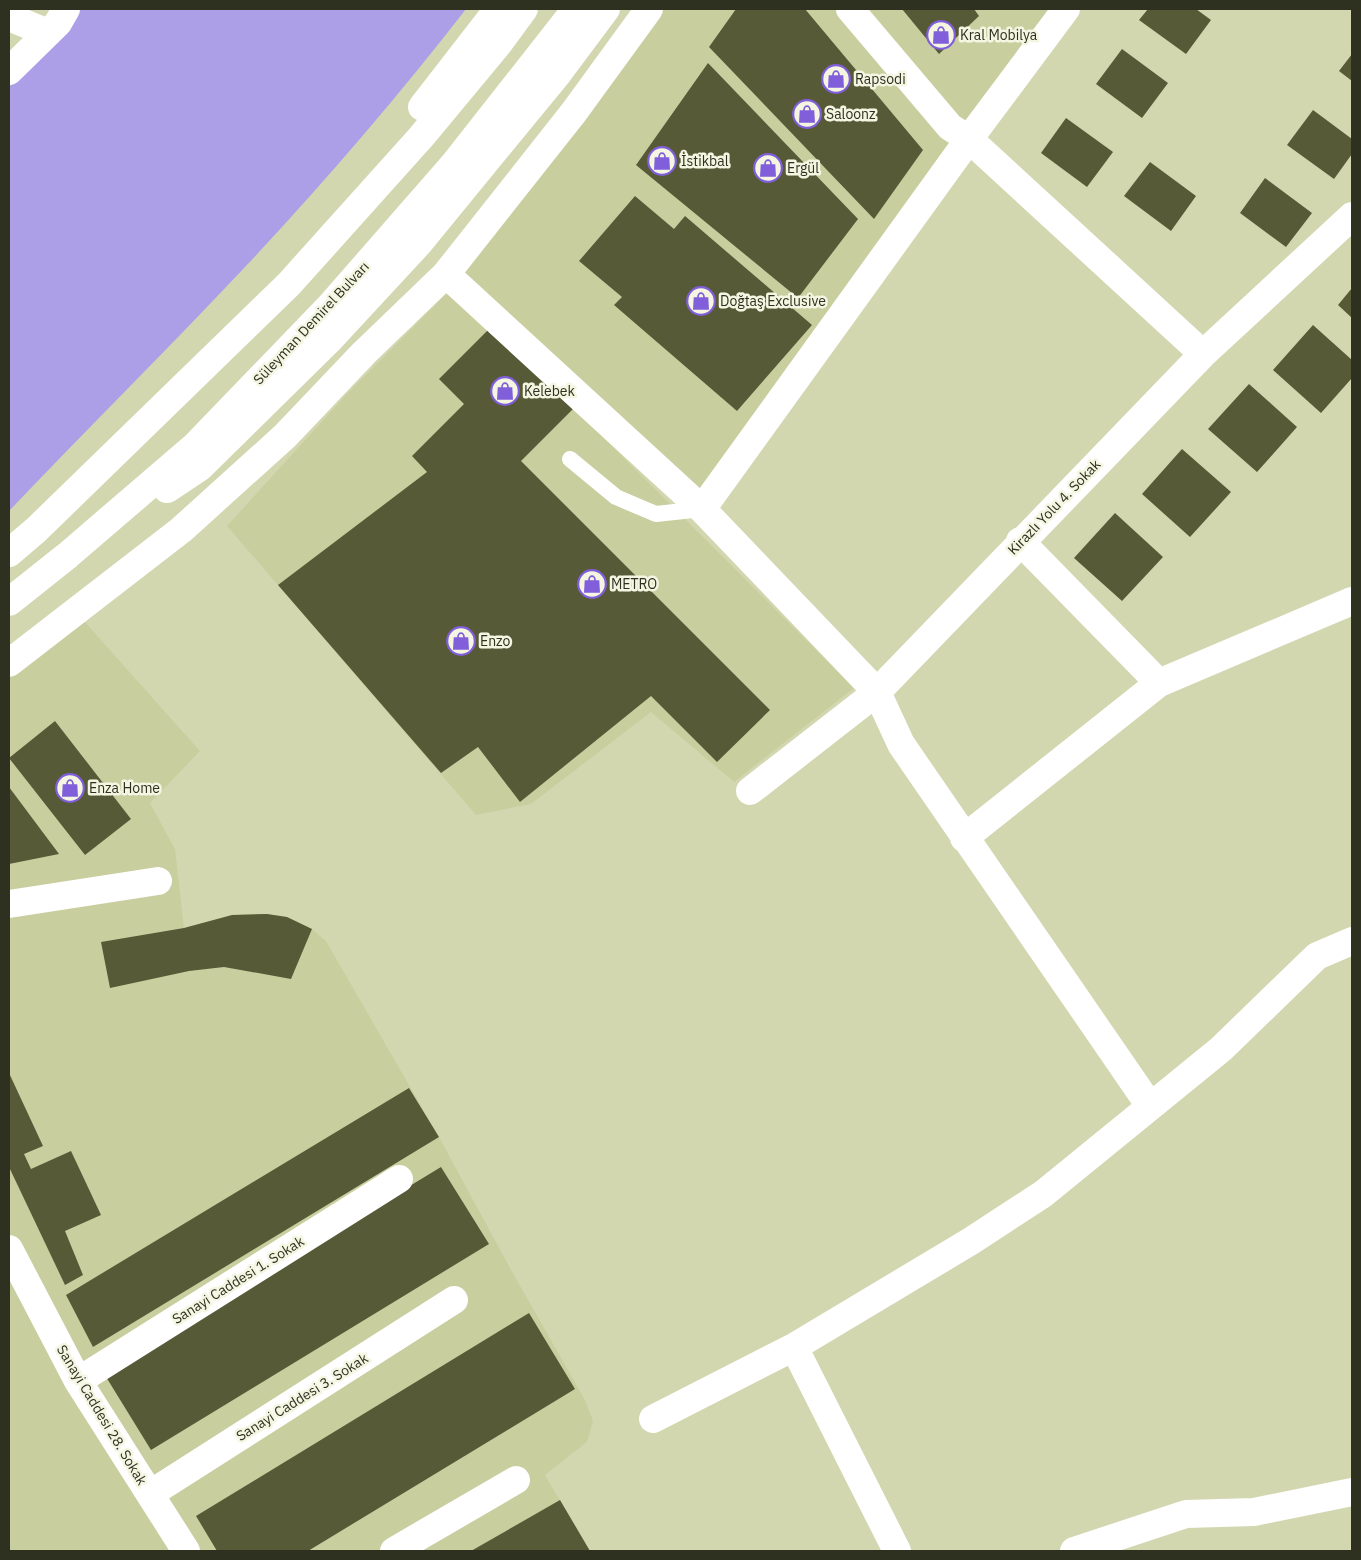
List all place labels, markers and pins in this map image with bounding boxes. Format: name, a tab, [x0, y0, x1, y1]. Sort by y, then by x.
shop icon: Kral Mobilya	[926, 20, 956, 50]
place label: Kral Mobilya	[960, 26, 1038, 44]
shop icon: Rapsodi	[821, 64, 851, 94]
place label: Rapsodi	[855, 70, 906, 88]
shop icon: Saloonz	[792, 99, 822, 129]
place label: Saloonz	[826, 105, 876, 123]
shop icon: İstikbal	[647, 146, 677, 176]
place label: İstikbal	[681, 152, 729, 170]
shop icon: Ergül	[753, 153, 783, 183]
place label: Ergül	[787, 159, 819, 177]
shop icon: Doğtaş Exclusive	[686, 286, 716, 316]
place label: Doğtaş Exclusive	[720, 292, 826, 310]
shop icon: Kelebek	[490, 376, 520, 406]
place label: Kelebek	[524, 382, 576, 400]
shop icon: METRO	[577, 569, 607, 599]
place label: METRO	[611, 575, 657, 593]
shop icon: Enzo	[446, 626, 476, 656]
place label: Enzo	[480, 632, 510, 650]
shop icon: Enza Home	[55, 773, 85, 803]
place label: Enza Home	[89, 779, 160, 797]

